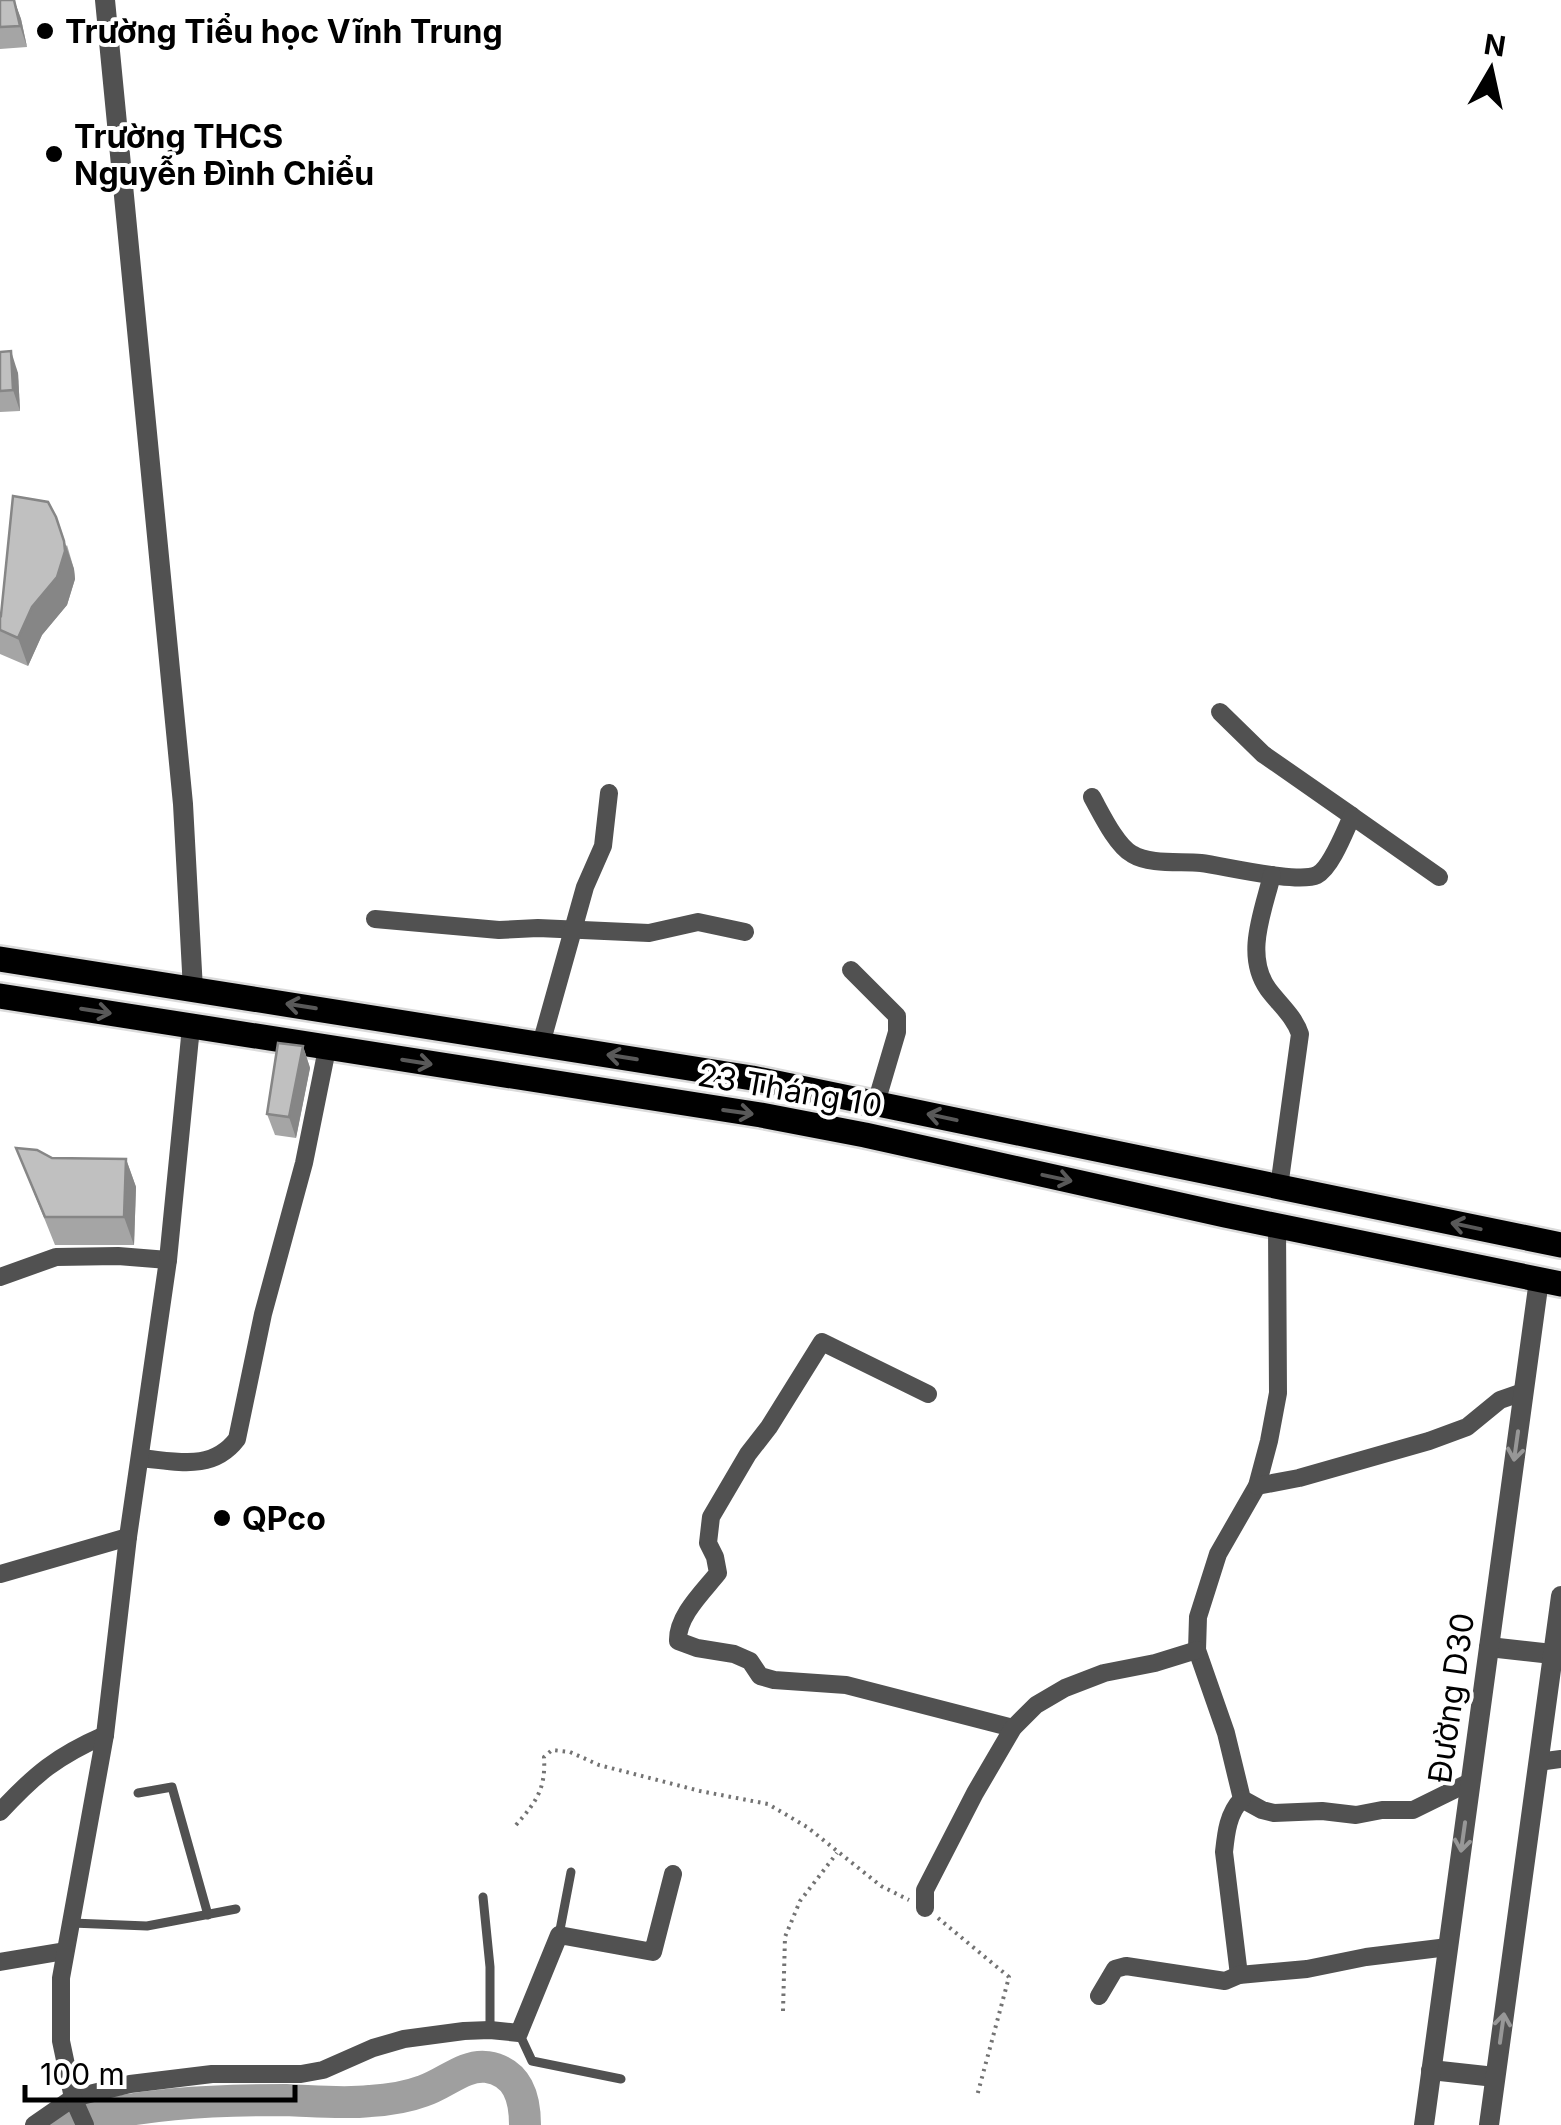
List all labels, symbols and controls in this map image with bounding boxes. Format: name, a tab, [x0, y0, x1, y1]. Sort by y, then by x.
place label: Trường Tiểu học Vĩnh Trung	[65, 12, 503, 51]
marker: Trường Tiểu học Vĩnh Trung	[34, 20, 56, 42]
north arrow	[1441, 20, 1541, 120]
text: N	[1482, 27, 1508, 64]
place label: Trường THCS Nguyễn Đình Chiểu	[74, 117, 374, 193]
marker: Trường THCS Nguyễn Đình Chiểu	[43, 143, 65, 165]
one-way arrow	[286, 997, 318, 1015]
one-way arrow	[79, 1003, 112, 1021]
one-way arrow	[607, 1047, 639, 1066]
one-way arrow	[400, 1054, 433, 1072]
street label: 23 Tháng 10	[695, 1055, 885, 1125]
one-way arrow	[722, 1103, 754, 1121]
one-way arrow	[927, 1106, 959, 1125]
one-way arrow	[1040, 1169, 1072, 1188]
one-way arrow	[1450, 1215, 1482, 1234]
one-way arrow	[1506, 1429, 1525, 1461]
place label: QPco	[242, 1499, 326, 1538]
marker: QPco	[211, 1507, 233, 1529]
street label: Đường D30	[1420, 1610, 1482, 1786]
one-way arrow	[1453, 1820, 1471, 1853]
one-way arrow	[1493, 2013, 1512, 2045]
scale bar	[25, 2040, 295, 2102]
text: 100 m	[40, 2056, 125, 2092]

